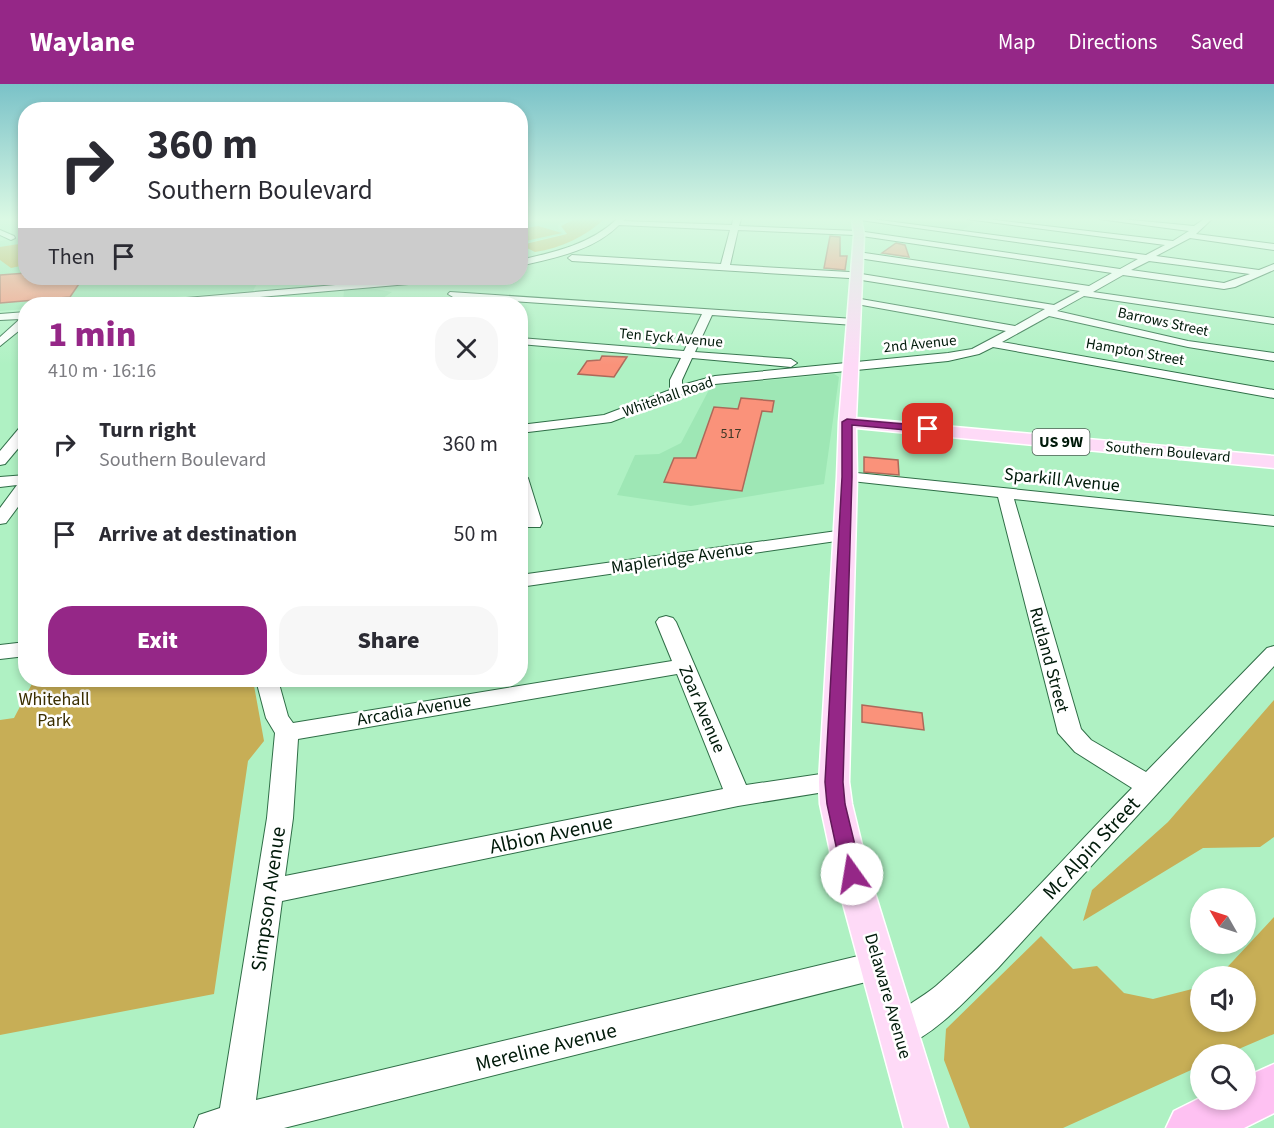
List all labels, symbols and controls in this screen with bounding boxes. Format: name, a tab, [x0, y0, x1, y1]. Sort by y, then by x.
text: Waylane	[30, 22, 135, 62]
text: Map	[998, 27, 1036, 57]
text: Directions	[1069, 27, 1157, 57]
text: Saved	[1190, 27, 1244, 57]
text: 360 m	[147, 115, 258, 175]
icon: right	[48, 126, 126, 204]
text: Southern Boulevard	[147, 171, 373, 210]
icon: arrive	[107, 240, 140, 273]
text: Then	[48, 241, 95, 273]
street label: Barrows Street	[1116, 302, 1210, 342]
text: 1 min	[48, 309, 136, 360]
button: close	[435, 317, 498, 380]
street label: Ten Eyck Avenue	[618, 323, 724, 353]
street label: 2nd Avenue	[882, 330, 958, 358]
street label: Hampton Street	[1084, 333, 1186, 371]
text: 410 m · 16:16	[48, 357, 156, 385]
street label: Whitehall Road	[620, 372, 716, 422]
pin	[902, 403, 953, 454]
icon: arrive	[911, 412, 944, 445]
text: Turn right	[99, 414, 196, 446]
house number: 517	[721, 424, 741, 444]
icon: right	[48, 428, 81, 461]
text: 360 m	[443, 428, 498, 460]
road number: US 9W	[1032, 429, 1090, 455]
street label: Southern Boulevard	[1105, 436, 1231, 468]
text: Southern Boulevard	[99, 446, 266, 474]
street label: Sparkill Avenue	[1003, 461, 1121, 499]
icon: arrive	[48, 518, 81, 551]
text: Arrive at destination	[99, 518, 297, 550]
text: 50 m	[453, 518, 498, 550]
street label: Mapleridge Avenue	[609, 536, 755, 580]
street label: Rutland Street	[1023, 604, 1075, 716]
button: Exit	[48, 606, 267, 675]
button: Share	[279, 606, 498, 675]
street label: Zoar Avenue	[672, 661, 732, 757]
park label: Whitehall Park	[18, 687, 90, 733]
street label: Arcadia Avenue	[355, 688, 473, 732]
street label: Mc Alpin Street	[1035, 790, 1147, 906]
street label: Albion Avenue	[487, 806, 615, 862]
street label: Simpson Avenue	[243, 825, 293, 973]
position arrow	[820, 842, 884, 906]
north arrow	[1190, 888, 1256, 954]
map controls	[1190, 888, 1256, 1110]
street label: Delaware Avenue	[858, 930, 918, 1062]
button: sound	[1190, 966, 1256, 1032]
street label: Mereline Avenue	[472, 1015, 620, 1079]
button: search	[1190, 1044, 1256, 1110]

